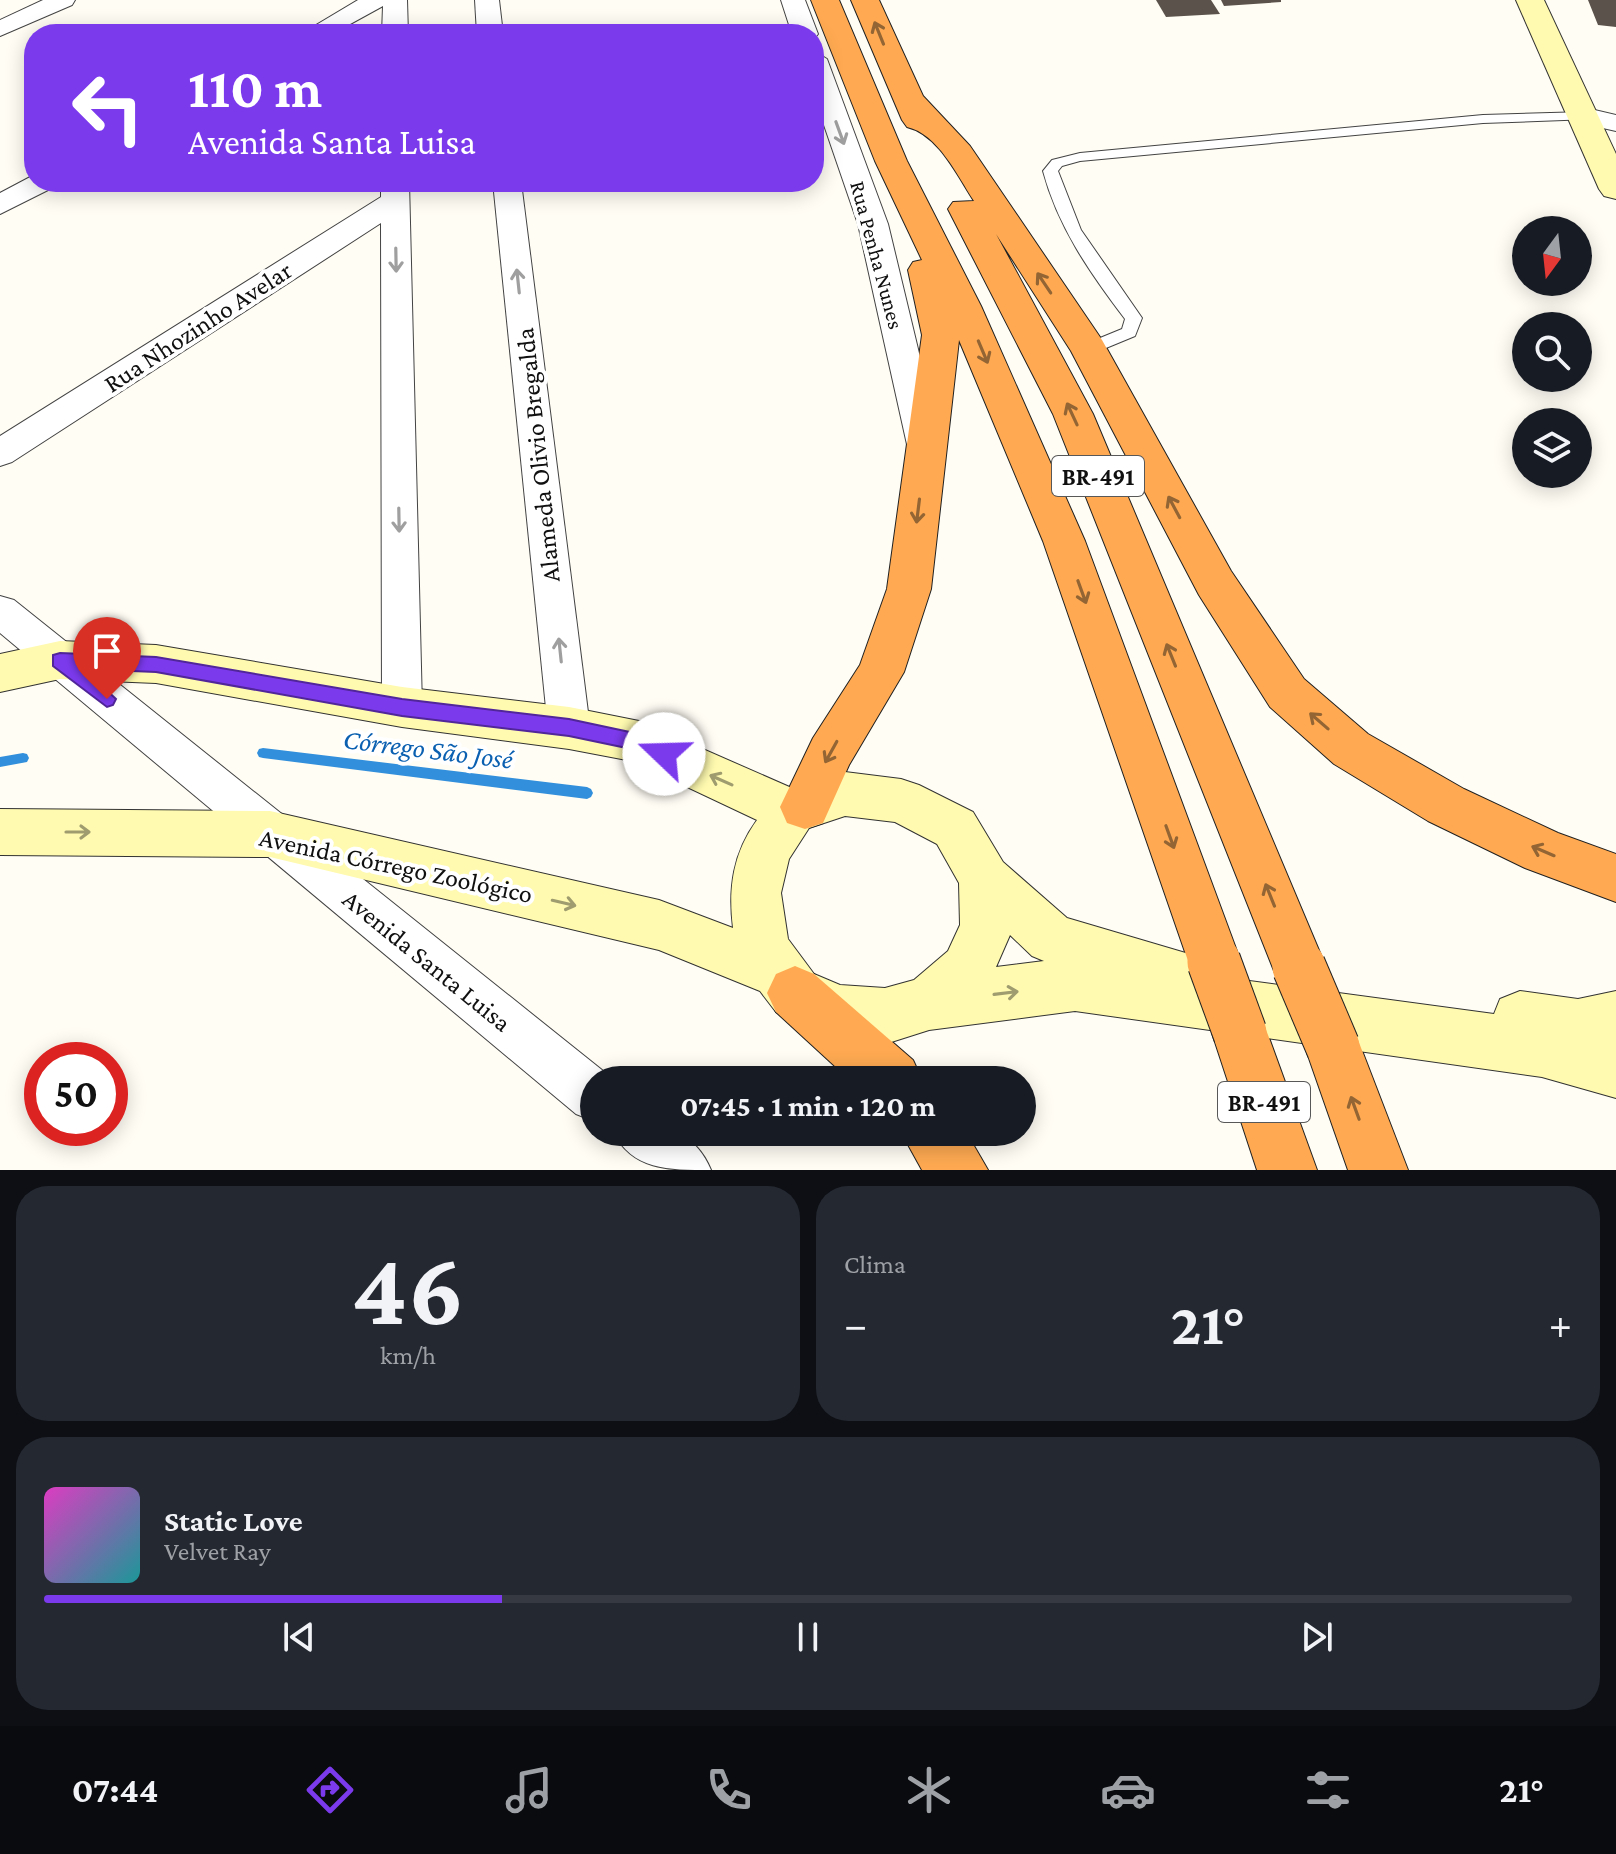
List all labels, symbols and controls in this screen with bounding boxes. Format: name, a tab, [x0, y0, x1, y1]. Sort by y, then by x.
one-way arrow	[871, 21, 885, 46]
icon: left	[56, 56, 160, 160]
text: 110 m	[188, 57, 322, 119]
one-way arrow	[834, 120, 849, 145]
text: Avenida Santa Luisa	[188, 122, 476, 162]
street label: Rua Penha Nunes	[845, 178, 909, 332]
north arrow	[1512, 216, 1592, 296]
map controls	[1512, 216, 1592, 488]
one-way arrow	[388, 246, 404, 273]
street label: Rua Nhozinho Avelar	[99, 256, 297, 398]
one-way arrow	[511, 268, 526, 295]
one-way arrow	[1036, 272, 1052, 294]
button: search	[1512, 312, 1592, 392]
street label: Alameda Olivio Bregalda	[510, 326, 566, 584]
one-way arrow	[976, 339, 991, 364]
one-way arrow	[1064, 403, 1079, 427]
button: layers	[1512, 408, 1592, 488]
road number: BR-491	[1052, 456, 1144, 496]
one-way arrow	[1166, 496, 1182, 519]
one-way arrow	[911, 497, 926, 524]
one-way arrow	[391, 506, 407, 533]
one-way arrow	[1076, 579, 1091, 604]
pin	[73, 617, 141, 699]
icon: arrive	[85, 629, 129, 673]
one-way arrow	[553, 637, 568, 664]
one-way arrow	[1163, 643, 1177, 668]
position arrow	[622, 712, 706, 796]
one-way arrow	[1309, 712, 1329, 730]
water label: Córrego São José	[341, 723, 516, 775]
one-way arrow	[823, 739, 839, 763]
one-way arrow	[709, 771, 734, 786]
street label: Avenida Córrego Zoológico	[257, 823, 535, 909]
one-way arrow	[64, 824, 91, 840]
one-way arrow	[1163, 824, 1178, 849]
one-way arrow	[1531, 842, 1556, 857]
one-way arrow	[1261, 883, 1276, 908]
street label: Avenida Santa Luisa	[337, 884, 517, 1038]
one-way arrow	[551, 896, 576, 911]
one-way arrow	[993, 985, 1018, 1000]
speed limit sign: 50	[24, 1042, 128, 1146]
road number: BR-491	[1218, 1082, 1310, 1122]
text: 07:45 · 1 min · 120 m	[680, 1089, 936, 1122]
one-way arrow	[1347, 1096, 1361, 1121]
text: 46	[352, 1231, 464, 1346]
text: Clima	[844, 1250, 906, 1279]
text: 21°	[1171, 1290, 1245, 1357]
text: −	[844, 1300, 867, 1348]
text: +	[1549, 1300, 1572, 1348]
text: km/h	[380, 1341, 436, 1370]
text: Static Love	[164, 1504, 303, 1537]
text: Velvet Ray	[164, 1537, 271, 1566]
icon: previous	[277, 1615, 321, 1659]
icon: pause	[786, 1615, 830, 1659]
icon: next	[1295, 1615, 1339, 1659]
icon: directions	[302, 1762, 358, 1818]
icon: music	[501, 1762, 557, 1818]
icon: phone	[701, 1762, 757, 1818]
icon: climate	[901, 1762, 957, 1818]
icon: car	[1100, 1762, 1156, 1818]
icon: filters	[1300, 1762, 1356, 1818]
text: 07:44	[72, 1770, 158, 1810]
text: 21°	[1499, 1770, 1544, 1810]

